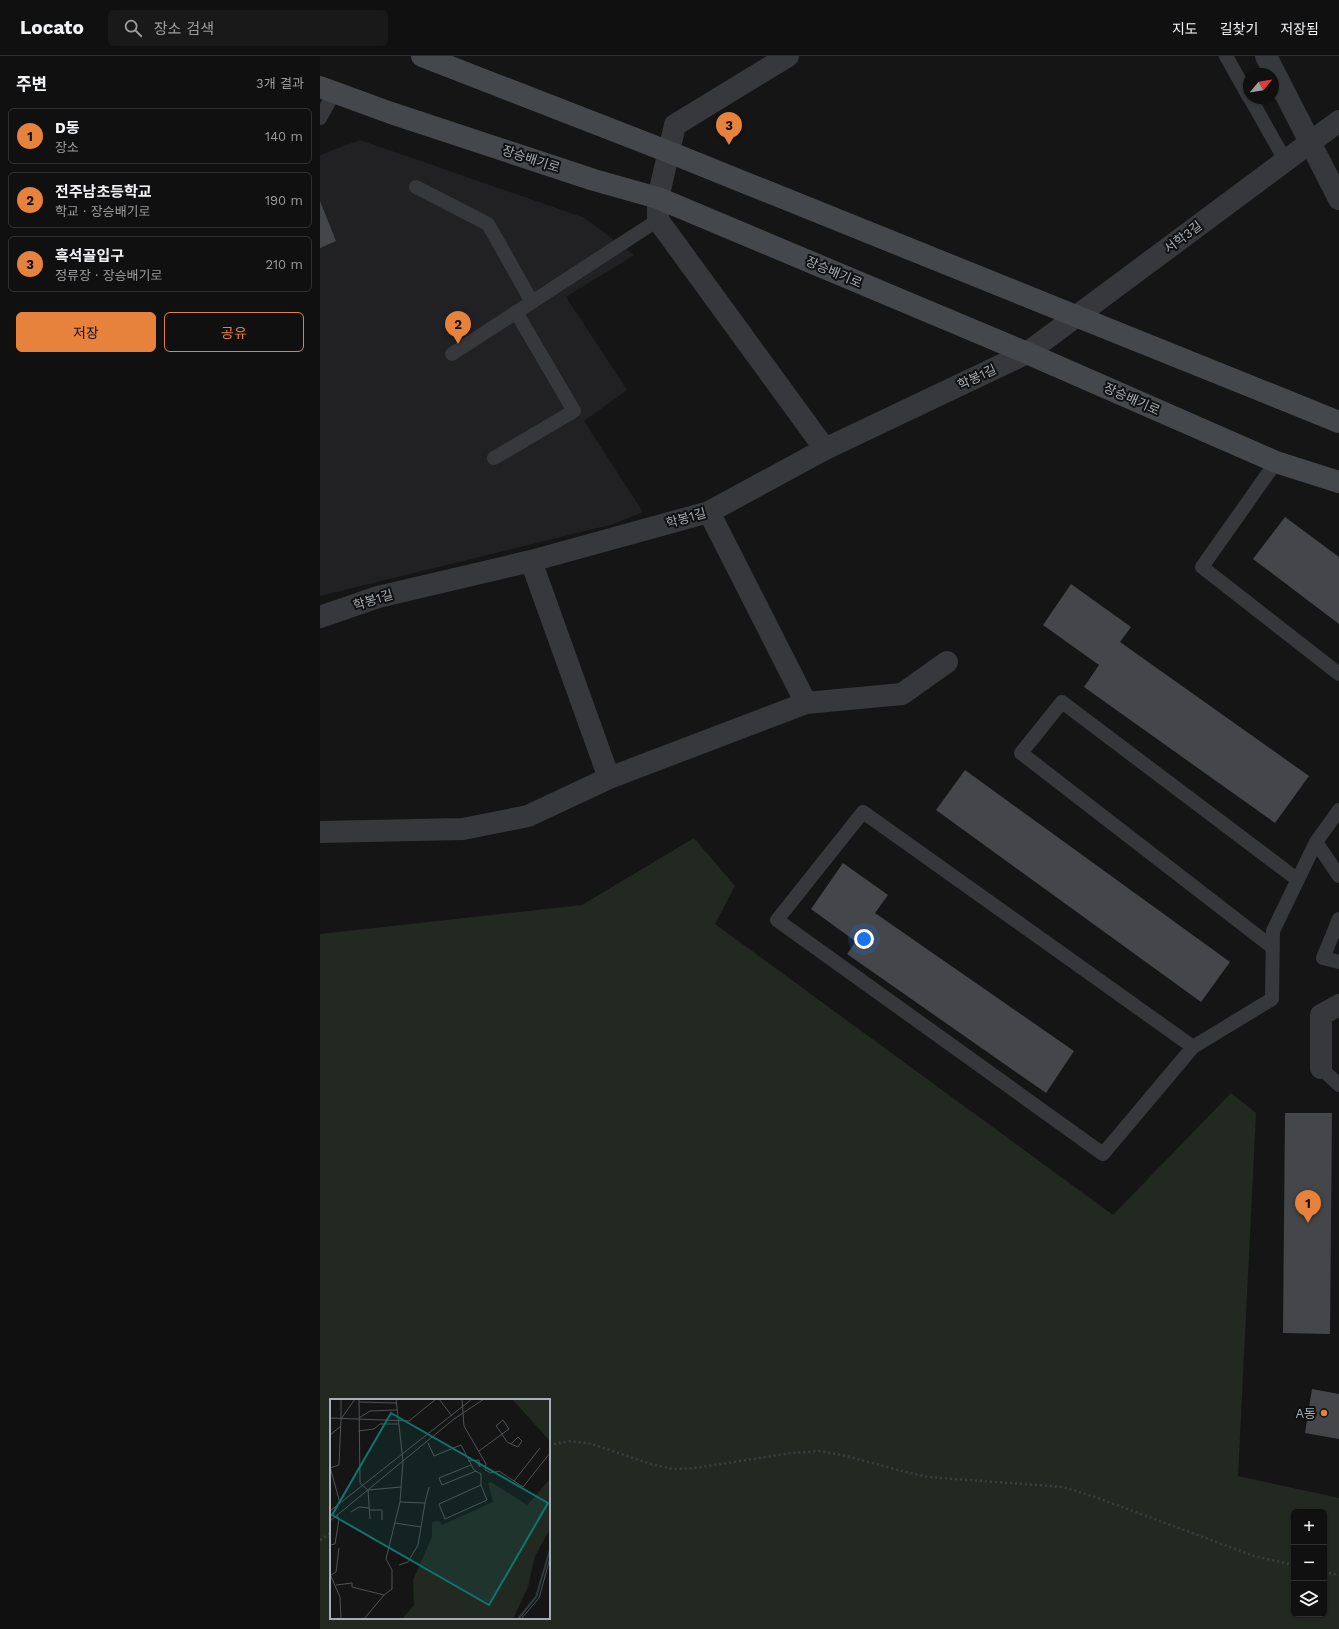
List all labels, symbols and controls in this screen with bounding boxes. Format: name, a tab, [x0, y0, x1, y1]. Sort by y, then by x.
search box	[108, 10, 388, 46]
text: Locato	[20, 16, 84, 39]
icon: search	[122, 17, 144, 39]
text: 장소 검색	[154, 20, 214, 38]
text: 지도	[1172, 21, 1198, 37]
text: 길찾기	[1220, 21, 1258, 37]
text: 저장됨	[1280, 21, 1319, 37]
north arrow	[1243, 68, 1279, 104]
text: 주변	[16, 74, 47, 94]
text: 3개 결과	[256, 76, 304, 91]
pin: 3	[716, 112, 742, 145]
text: D동	[55, 119, 80, 137]
text: 1	[27, 129, 33, 144]
text: 140 m	[265, 129, 303, 144]
text: 장소	[55, 140, 79, 155]
street label: 장승배기로	[500, 143, 562, 175]
text: 전주남초등학교	[55, 183, 152, 201]
text: 2	[26, 193, 34, 208]
text: 190 m	[265, 193, 303, 208]
text: 학교 · 장승배기로	[55, 204, 151, 219]
street label: 서학3길	[1161, 218, 1205, 256]
text: 흑석골입구	[55, 247, 124, 265]
street label: 장승배기로	[804, 253, 864, 291]
text: 3	[26, 257, 34, 272]
text: 210 m	[265, 257, 303, 272]
text: 정류장 · 장승배기로	[55, 268, 162, 283]
pin: 2	[445, 311, 471, 344]
button: 저장	[16, 312, 156, 352]
button: 공유	[164, 312, 304, 352]
street label: 학봉1길	[955, 362, 999, 392]
street label: 장승배기로	[1102, 380, 1162, 418]
street label: 학봉1길	[664, 505, 708, 531]
street label: 학봉1길	[351, 587, 395, 613]
your location	[854, 929, 874, 949]
pin: 1	[1295, 1190, 1321, 1223]
inset map	[330, 1399, 550, 1619]
place label: A동	[1295, 1406, 1316, 1421]
marker: A동	[1319, 1408, 1329, 1418]
map controls	[1291, 1509, 1327, 1617]
button: +	[1291, 1509, 1327, 1545]
button: −	[1291, 1545, 1327, 1581]
button: layers	[1291, 1581, 1327, 1617]

